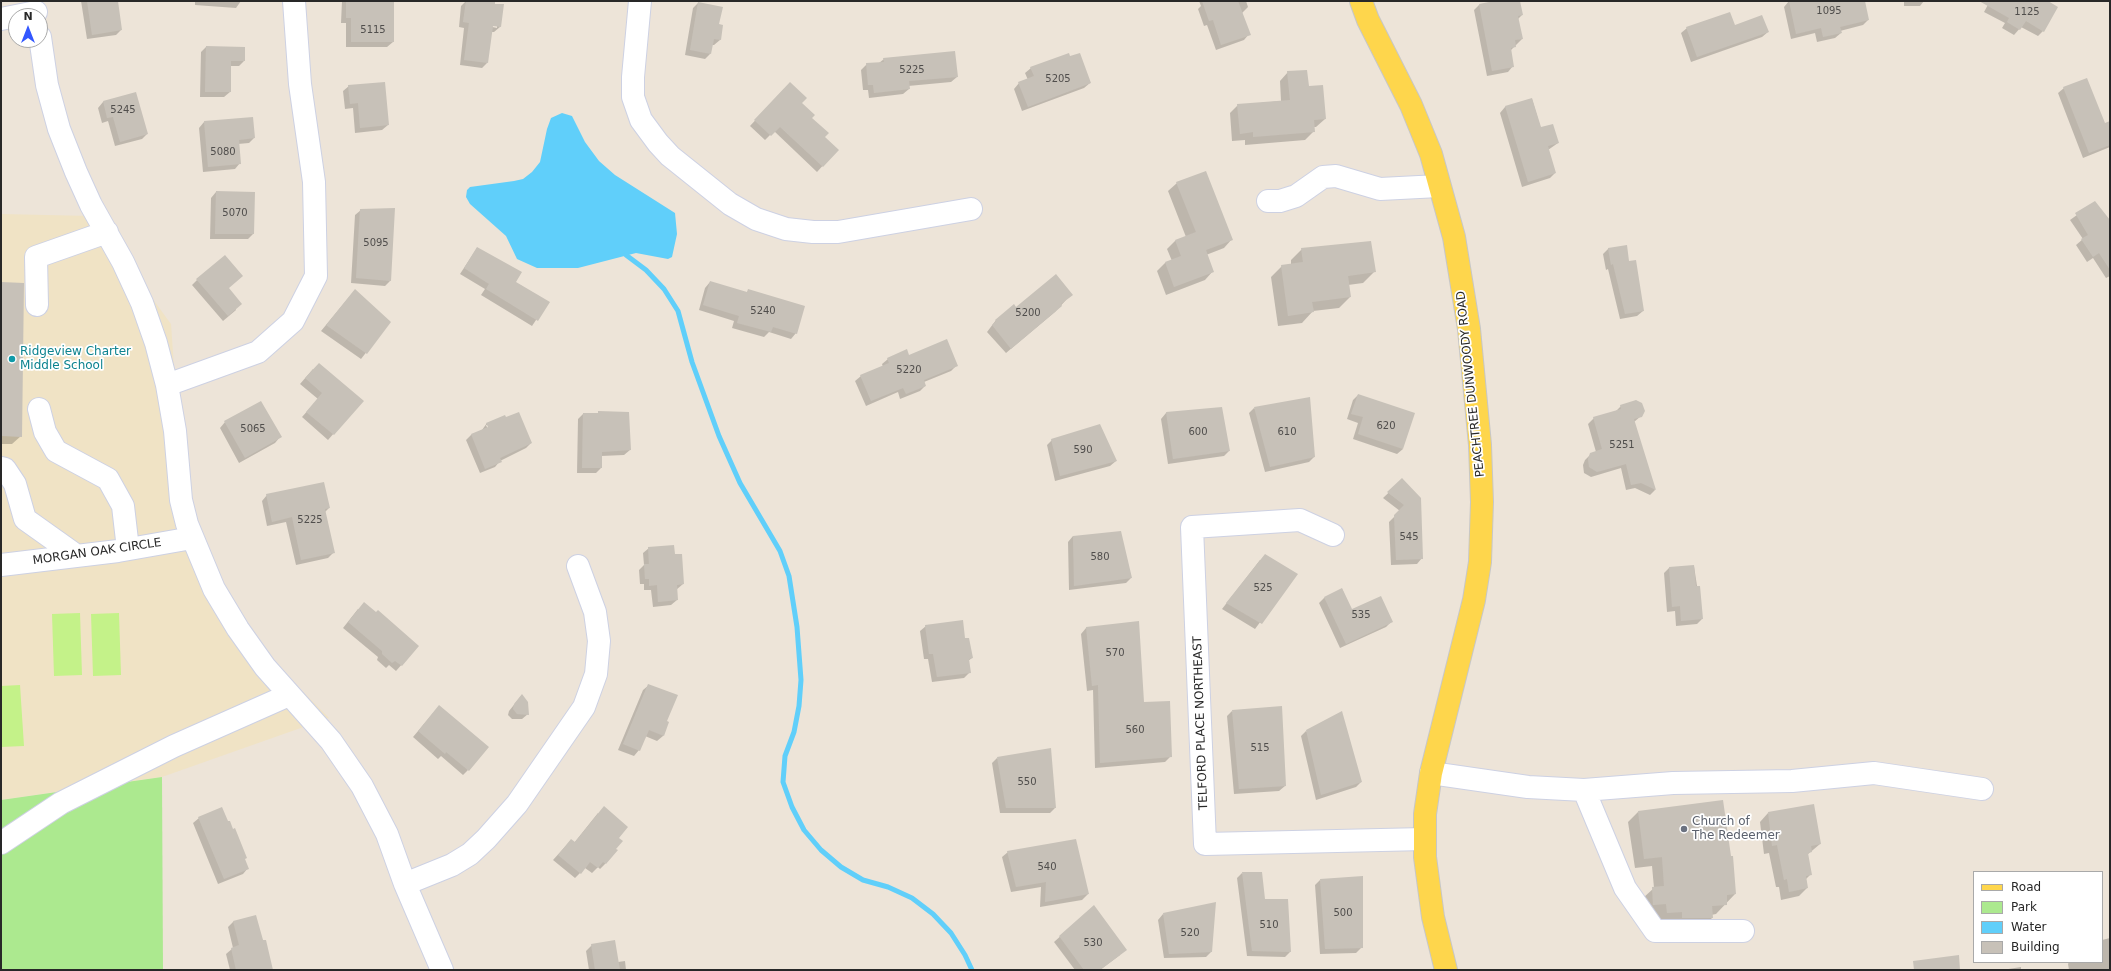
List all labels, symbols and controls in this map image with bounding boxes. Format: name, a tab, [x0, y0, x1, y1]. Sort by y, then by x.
house number: 1095	[1816, 5, 1842, 17]
house number: 1125	[2014, 6, 2040, 18]
north arrow	[8, 8, 48, 48]
text: N	[23, 10, 33, 23]
house number: 5115	[360, 24, 386, 36]
house number: 5225	[899, 64, 925, 76]
house number: 5205	[1045, 73, 1071, 85]
house number: 5245	[110, 104, 136, 116]
house number: 5080	[210, 146, 236, 158]
house number: 5070	[222, 207, 248, 219]
house number: 5095	[363, 237, 389, 249]
street label: PEACHTREE DUNWOODY ROAD	[1454, 290, 1488, 478]
house number: 5240	[750, 305, 776, 317]
house number: 5200	[1015, 307, 1041, 319]
place label: Ridgeview Charter Middle School	[20, 345, 131, 373]
marker: Ridgeview Charter Middle School	[7, 354, 17, 364]
house number: 5220	[896, 364, 922, 376]
house number: 620	[1376, 420, 1396, 432]
house number: 5065	[240, 423, 266, 435]
house number: 600	[1188, 426, 1208, 438]
house number: 610	[1277, 426, 1297, 438]
house number: 5251	[1609, 439, 1635, 451]
house number: 590	[1073, 444, 1093, 456]
house number: 5225	[297, 514, 323, 526]
house number: 545	[1399, 531, 1419, 543]
street label: MORGAN OAK CIRCLE	[32, 536, 162, 568]
house number: 580	[1090, 551, 1110, 563]
house number: 525	[1253, 582, 1273, 594]
house number: 535	[1351, 609, 1371, 621]
street label: TELFORD PLACE NORTHEAST	[1191, 636, 1211, 810]
house number: 570	[1105, 647, 1125, 659]
house number: 560	[1125, 724, 1145, 736]
house number: 515	[1250, 742, 1270, 754]
house number: 550	[1017, 776, 1037, 788]
place label: Church of The Redeemer	[1692, 815, 1780, 843]
marker: Church of The Redeemer	[1679, 824, 1689, 834]
house number: 540	[1037, 861, 1057, 873]
legend	[1973, 871, 2103, 963]
text: Road	[2011, 880, 2041, 894]
text: Park	[2011, 900, 2037, 914]
house number: 500	[1333, 907, 1353, 919]
house number: 510	[1259, 919, 1279, 931]
text: Water	[2011, 920, 2046, 934]
house number: 520	[1180, 927, 1200, 939]
house number: 530	[1083, 937, 1103, 949]
text: Building	[2011, 940, 2060, 954]

